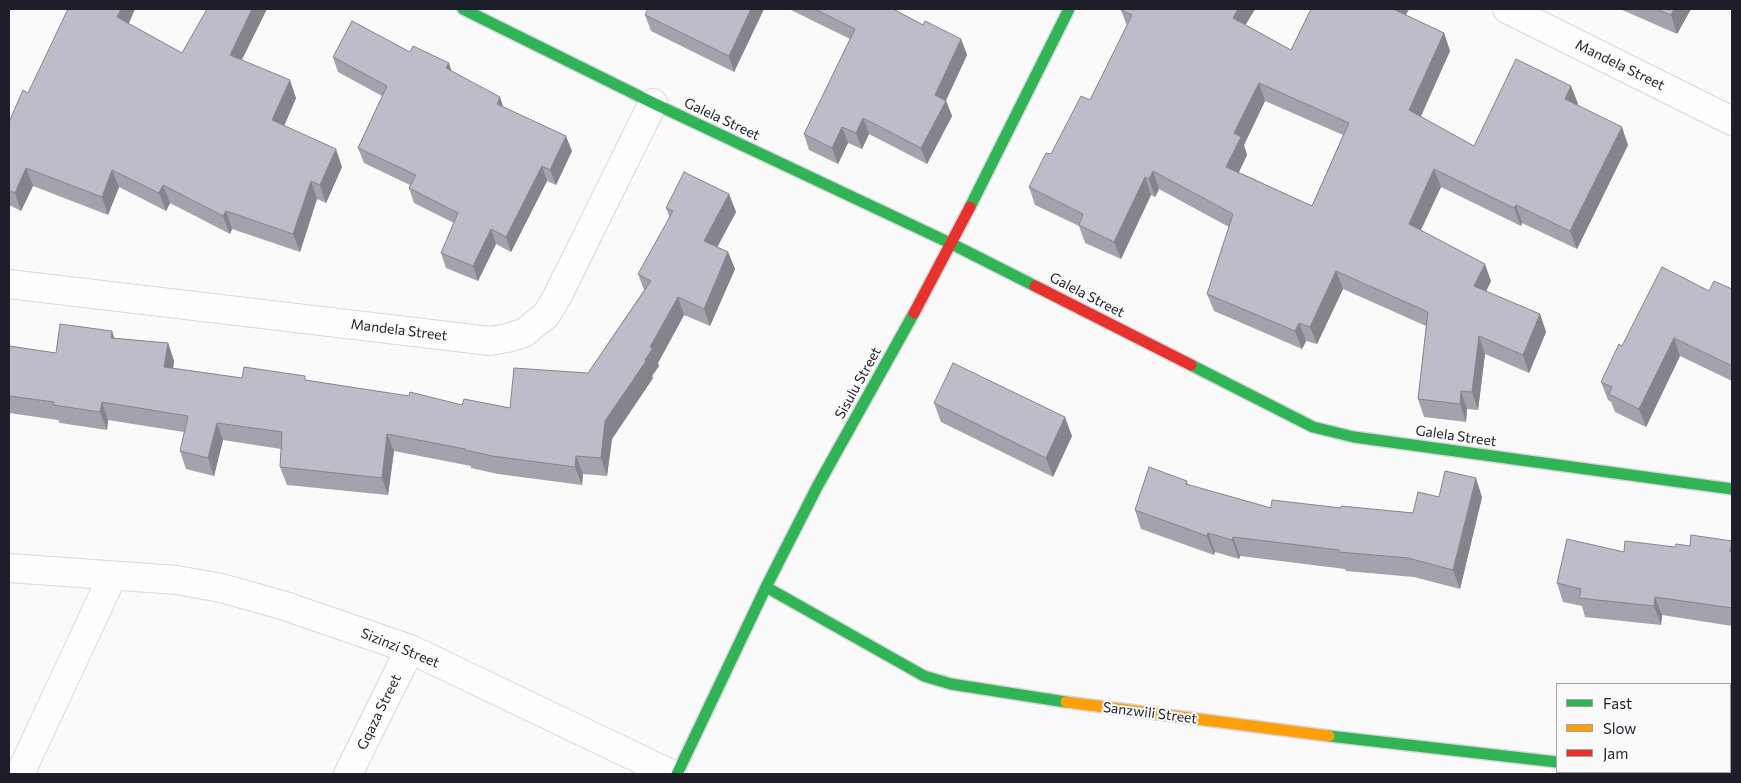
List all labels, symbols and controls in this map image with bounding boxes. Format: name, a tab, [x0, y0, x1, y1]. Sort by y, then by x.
street label: Mandela Street	[1573, 36, 1667, 94]
street label: Galela Street	[681, 94, 763, 144]
street label: Galela Street	[1047, 269, 1127, 321]
street label: Mandela Street	[350, 316, 448, 344]
street label: Sisulu Street	[831, 344, 885, 422]
street label: Galela Street	[1414, 422, 1498, 450]
street label: Sizinzi Street	[358, 625, 442, 671]
street label: Gqaza Street	[353, 671, 405, 753]
legend	[1556, 683, 1731, 773]
text: Fast	[1603, 694, 1632, 712]
street label: Sanzwili Street	[1102, 699, 1198, 727]
text: Slow	[1603, 719, 1636, 737]
text: Jam	[1603, 744, 1628, 762]

